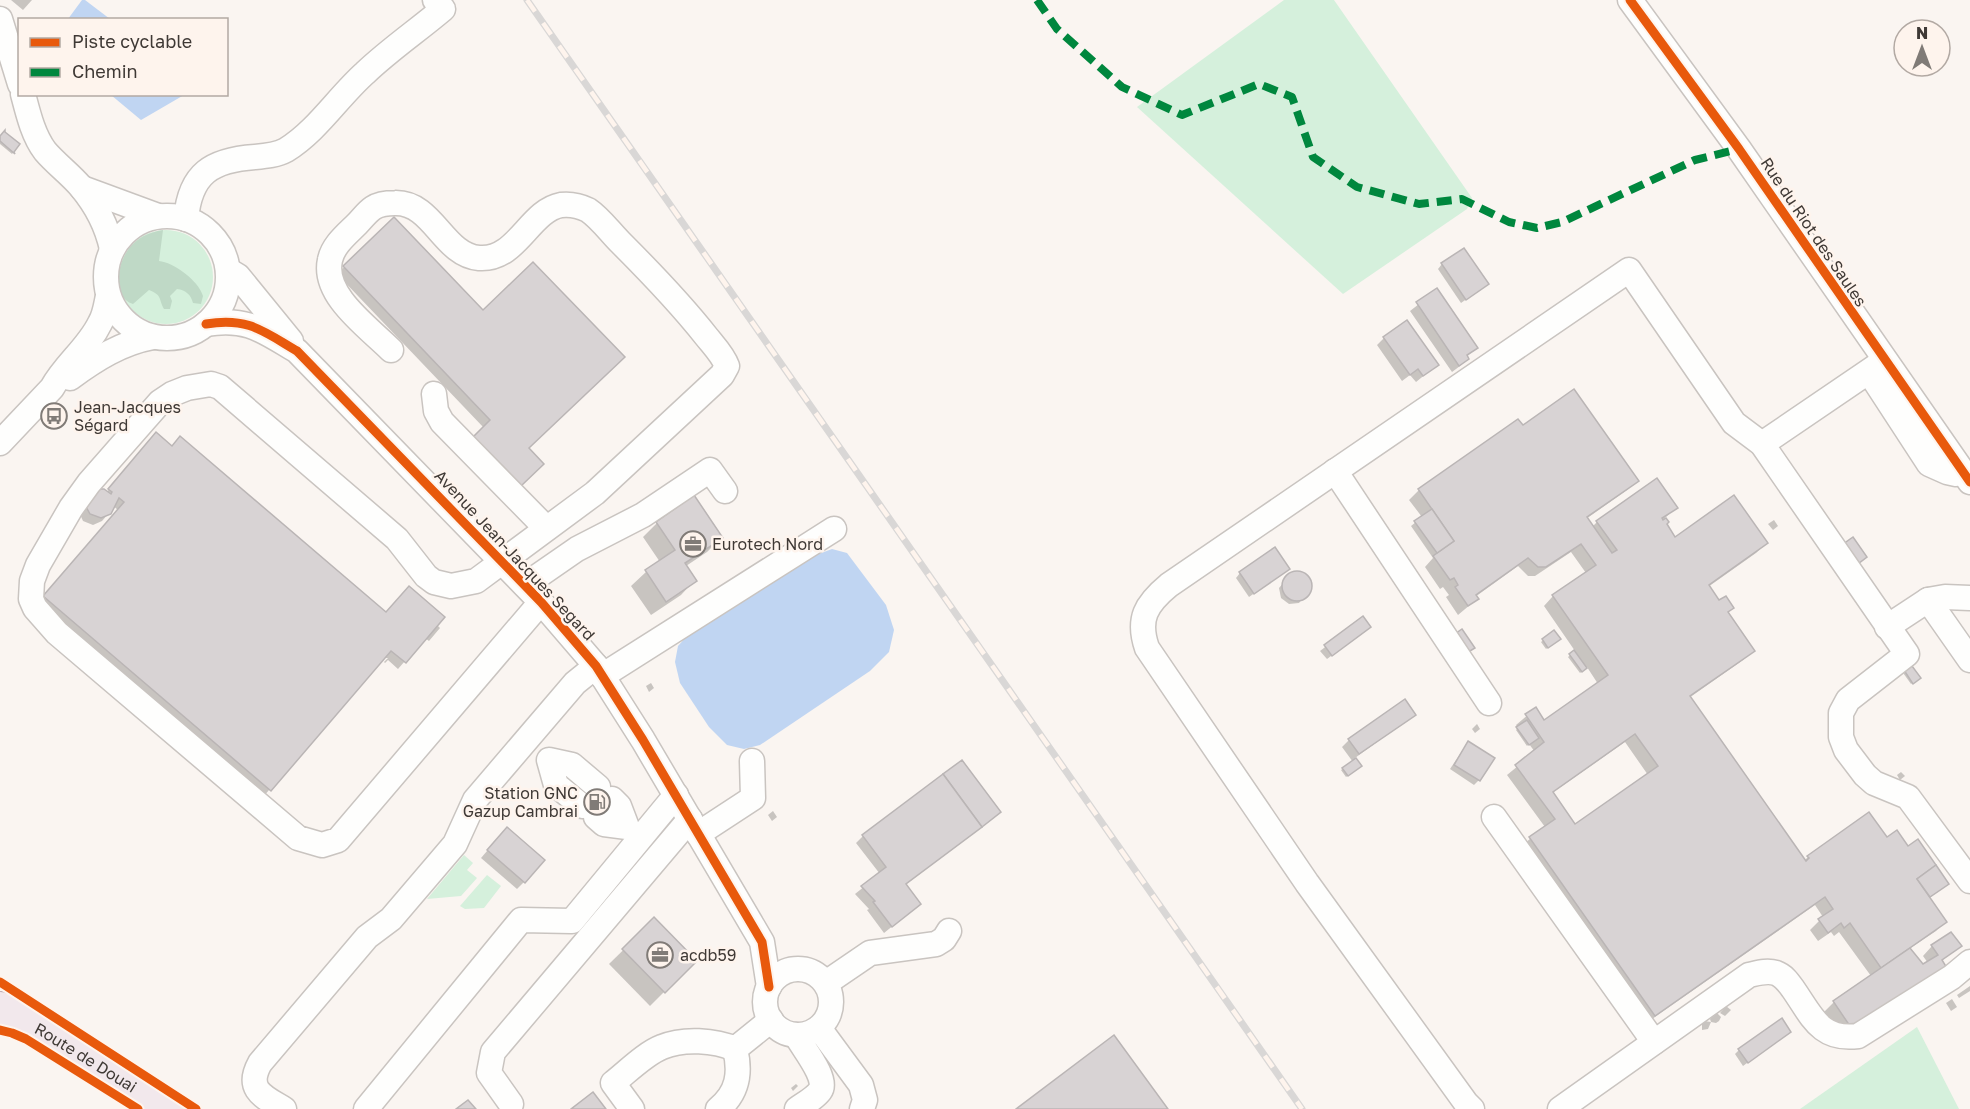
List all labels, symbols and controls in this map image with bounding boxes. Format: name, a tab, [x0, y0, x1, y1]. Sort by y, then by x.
legend	[18, 18, 228, 96]
north arrow	[1892, 18, 1952, 78]
text: N	[1916, 23, 1928, 43]
text: Piste cyclable	[72, 30, 192, 52]
text: Chemin	[72, 60, 138, 82]
street label: Rue du Riot des Saules	[1757, 154, 1871, 310]
place label: Jean-Jacques Ségard	[74, 397, 181, 435]
bus stop icon: Jean-Jacques Ségard	[39, 401, 69, 431]
street label: Avenue Jean-Jacques Segard	[431, 466, 599, 644]
office icon: Eurotech Nord	[678, 529, 708, 559]
place label: Eurotech Nord	[712, 534, 823, 554]
place label: Station GNC Gazup Cambrai	[463, 783, 578, 821]
fuel station icon: Station GNC Gazup Cambrai	[582, 787, 612, 817]
office icon: acdb59	[645, 940, 675, 970]
place label: acdb59	[680, 945, 736, 965]
street label: Route de Douai	[31, 1018, 141, 1097]

